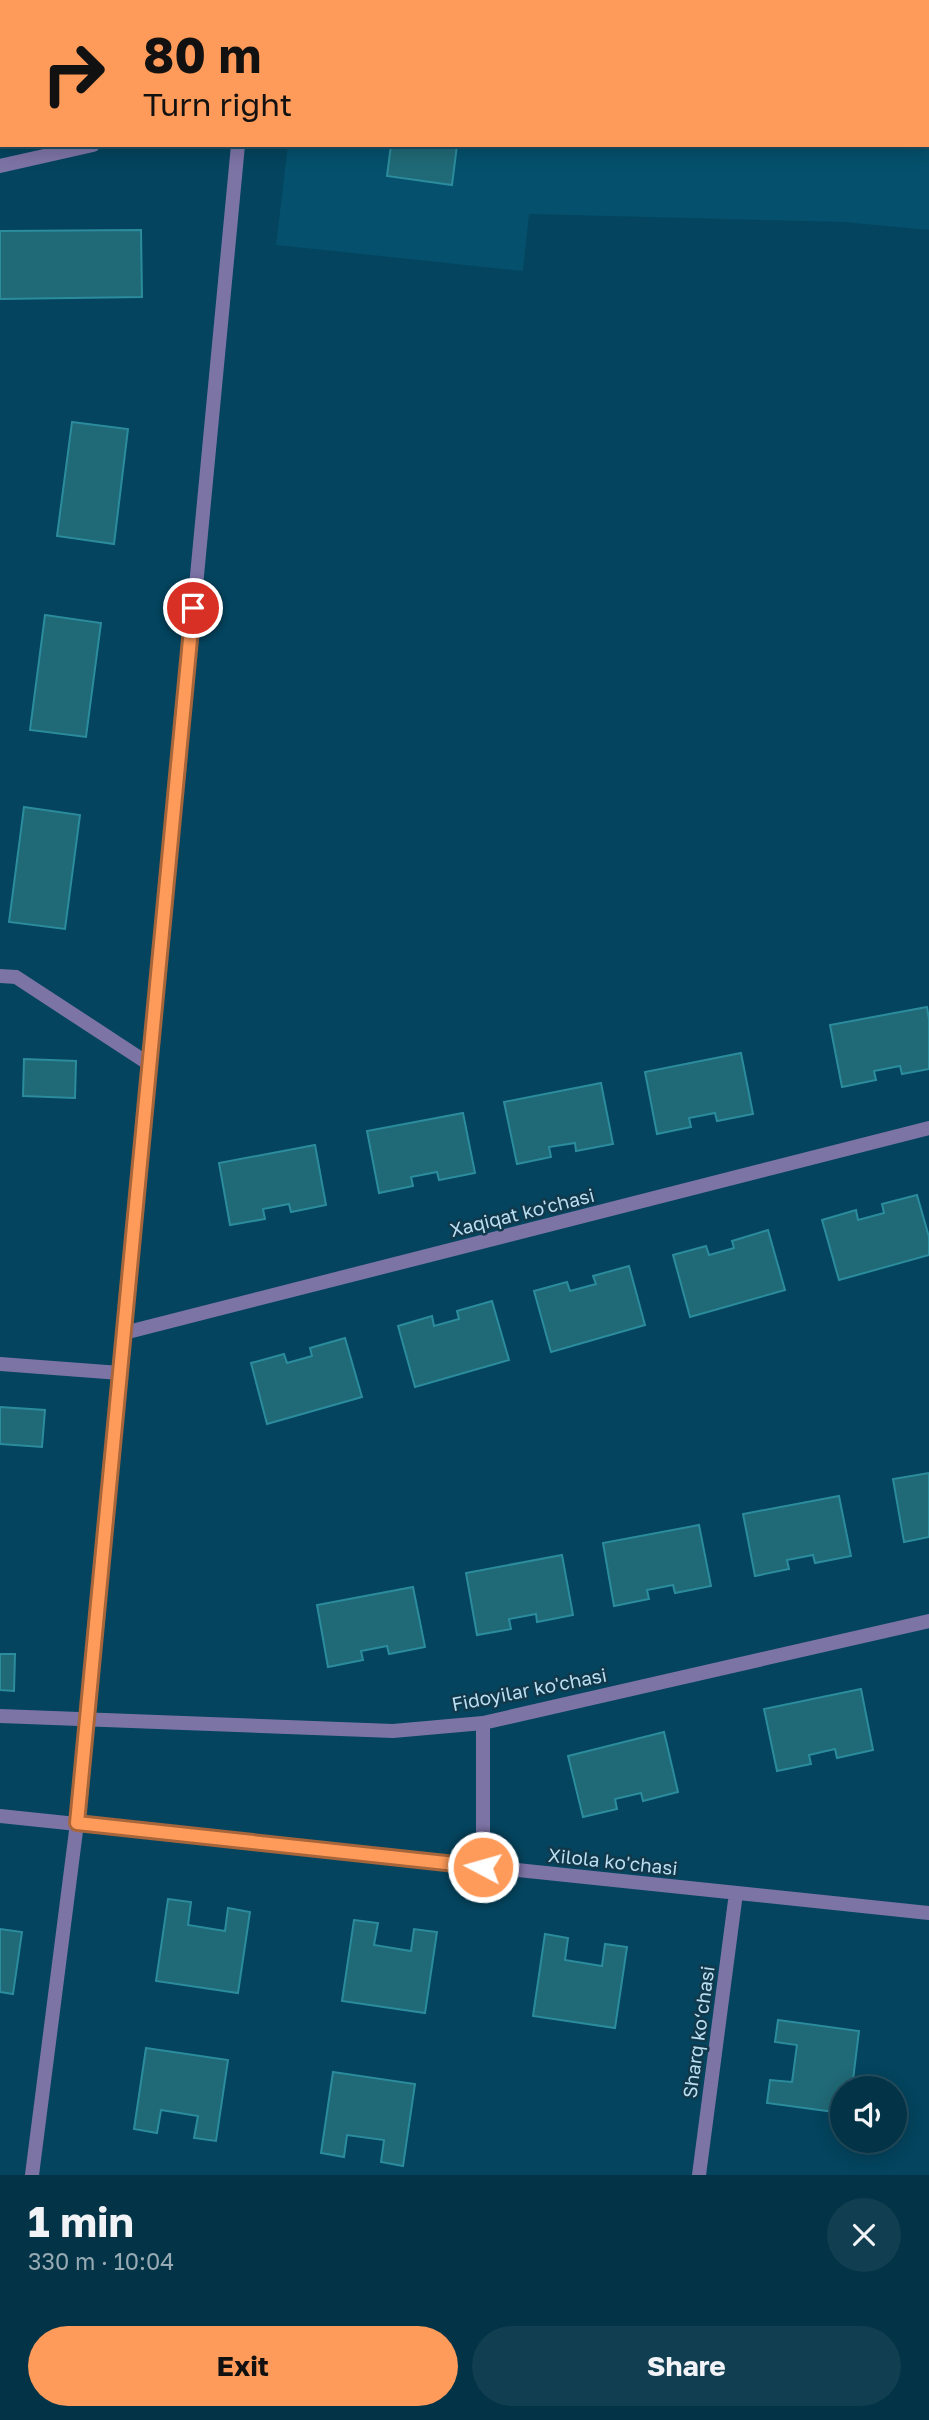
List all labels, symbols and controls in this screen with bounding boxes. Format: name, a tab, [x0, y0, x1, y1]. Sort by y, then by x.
text: 80 m	[143, 25, 261, 84]
icon: right	[28, 28, 119, 119]
text: Turn right	[143, 85, 292, 123]
pin	[163, 578, 223, 638]
icon: arrive	[174, 589, 212, 627]
street label: Xaqiqat ko'chasi	[447, 1183, 597, 1241]
street label: Fidoyilar ko'chasi	[450, 1663, 608, 1715]
position arrow	[446, 1830, 520, 1904]
street label: Xilola ko'chasi	[547, 1843, 679, 1879]
street label: Sharq ko‘chasi	[677, 1964, 719, 2100]
map controls	[830, 2076, 907, 2153]
button: sound	[830, 2076, 907, 2153]
text: 1 min	[28, 2196, 134, 2246]
button: close	[827, 2198, 901, 2272]
text: 330 m · 10:04	[28, 2247, 174, 2275]
button: Exit	[28, 2326, 458, 2406]
button: Share	[472, 2326, 901, 2406]

